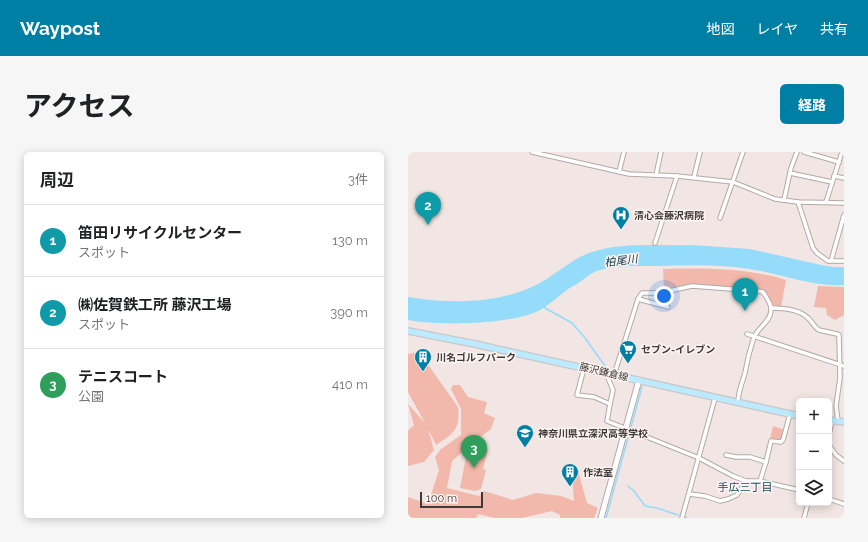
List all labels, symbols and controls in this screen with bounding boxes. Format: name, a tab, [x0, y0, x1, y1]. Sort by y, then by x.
text: Waypost	[20, 17, 100, 39]
text: 地図	[706, 21, 734, 37]
text: レイヤ	[756, 21, 798, 37]
text: 共有	[820, 21, 848, 37]
button: 経路	[780, 84, 844, 124]
text: アクセス	[24, 90, 135, 123]
text: 周辺	[40, 170, 74, 190]
text: 3件	[348, 172, 368, 187]
pin: 2	[415, 192, 441, 225]
hospital icon: 清心会藤沢病院	[611, 205, 631, 230]
place label: 清心会藤沢病院	[634, 210, 704, 221]
text: 笛田リサイクルセンター	[78, 224, 242, 242]
text: 1	[50, 233, 56, 248]
text: 130 m	[332, 233, 368, 248]
text: スポット	[78, 245, 130, 260]
water label: 柏尾川	[604, 252, 639, 269]
pin: 1	[732, 278, 758, 311]
your location	[654, 286, 674, 306]
text: ㈱佐賀鉄工所 藤沢工場	[78, 296, 232, 314]
text: 2	[49, 305, 57, 320]
text: 390 m	[330, 305, 368, 320]
text: スポット	[78, 317, 130, 332]
supermarket icon: セブン-イレブン	[618, 339, 638, 364]
place label: セブン-イレブン	[641, 344, 715, 355]
building icon: 川名ゴルフパーク	[413, 347, 433, 372]
place label: 川名ゴルフパーク	[436, 352, 516, 363]
street label: 藤沢鎌倉線	[578, 361, 630, 383]
text: テニスコート	[78, 368, 168, 386]
text: 3	[49, 377, 57, 392]
text: 410 m	[332, 377, 368, 392]
text: 公園	[78, 389, 104, 404]
map controls	[796, 398, 832, 506]
button: +	[796, 398, 832, 434]
school or university icon: 神奈川県立深沢高等学校	[515, 423, 535, 448]
place label: 神奈川県立深沢高等学校	[538, 428, 648, 439]
button: −	[796, 434, 832, 470]
pin: 3	[461, 435, 487, 468]
building icon: 作法室	[560, 462, 580, 487]
place label: 作法室	[583, 467, 613, 478]
button: layers	[796, 470, 832, 506]
district label: 手広三丁目	[718, 481, 773, 494]
scale bar	[420, 490, 483, 509]
text: 100 m	[426, 492, 457, 505]

